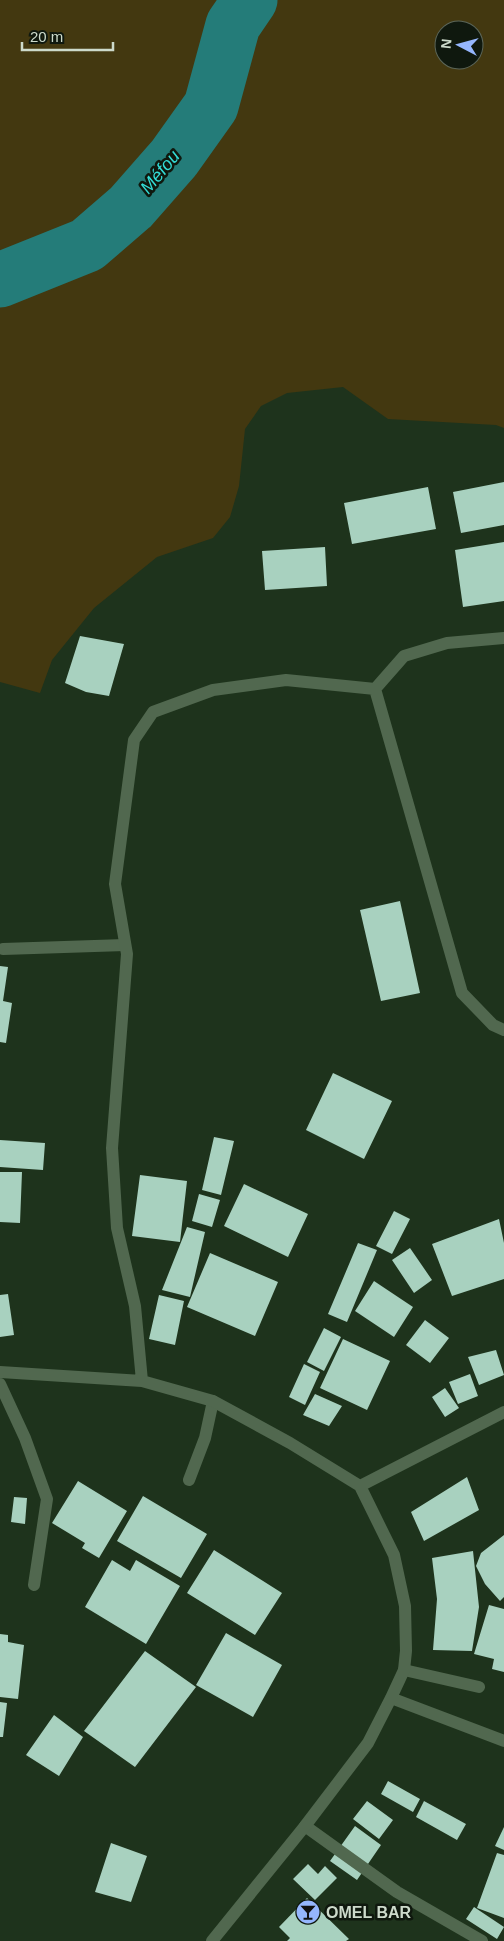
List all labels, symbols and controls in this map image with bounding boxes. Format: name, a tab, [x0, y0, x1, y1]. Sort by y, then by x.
scale bar	[22, 20, 114, 52]
north arrow	[434, 20, 484, 70]
text: 20 m	[30, 28, 63, 45]
text: N	[438, 38, 455, 50]
water label: Méfou	[136, 146, 184, 198]
bar icon: OMEL BAR	[295, 1899, 321, 1925]
place label: OMEL BAR	[326, 1904, 411, 1921]

